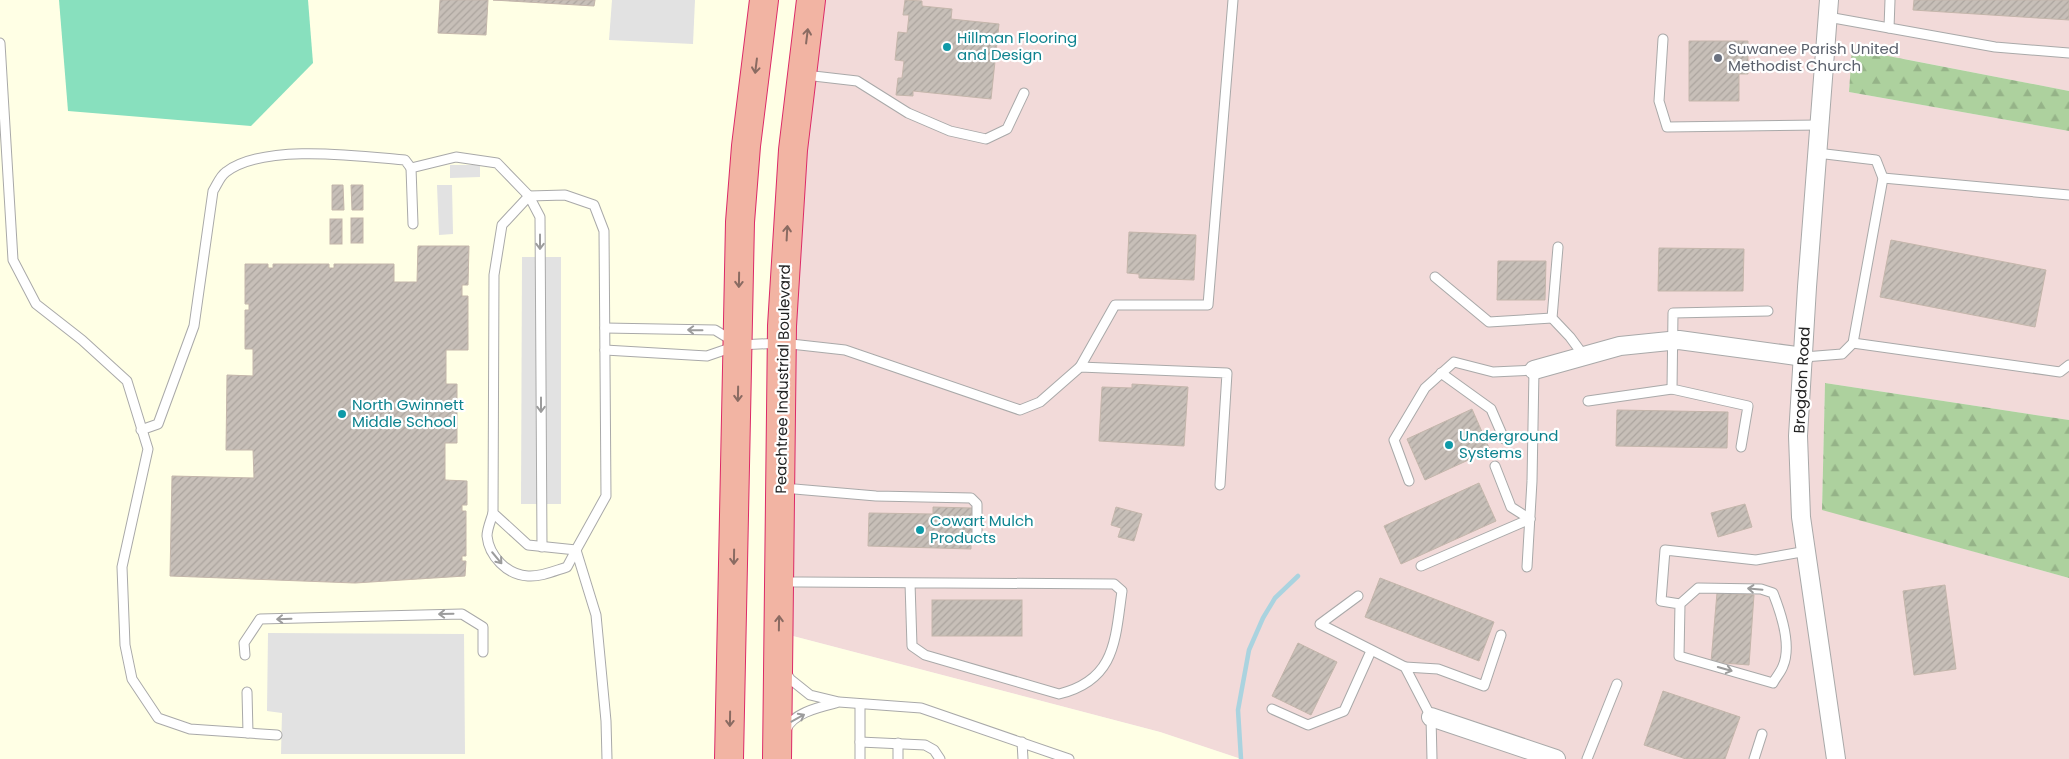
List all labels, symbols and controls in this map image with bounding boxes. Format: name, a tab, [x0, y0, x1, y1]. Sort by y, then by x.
place label: Hillman Flooring and Design	[957, 27, 1077, 65]
one-way arrow	[802, 29, 812, 45]
place label: Suwanee Parish United Methodist Church	[1728, 38, 1899, 76]
marker: Hillman Flooring and Design	[941, 41, 953, 53]
marker: Suwanee Parish United Methodist Church	[1712, 52, 1724, 64]
one-way arrow	[751, 57, 761, 73]
one-way arrow	[782, 225, 791, 241]
one-way arrow	[535, 234, 545, 250]
street label: Peachtree Industrial Boulevard	[770, 264, 795, 494]
one-way arrow	[734, 272, 744, 288]
one-way arrow	[687, 325, 703, 334]
street label: Brogdon Road	[1788, 326, 1815, 434]
one-way arrow	[733, 386, 743, 402]
place label: North Gwinnett Middle School	[352, 394, 464, 432]
one-way arrow	[536, 396, 546, 413]
marker: North Gwinnett Middle School	[336, 408, 348, 420]
place label: Underground Systems	[1459, 425, 1558, 463]
marker: Underground Systems	[1443, 439, 1455, 451]
place label: Cowart Mulch Products	[930, 510, 1034, 548]
marker: Cowart Mulch Products	[914, 524, 926, 536]
one-way arrow	[729, 548, 739, 564]
one-way arrow	[491, 551, 502, 564]
one-way arrow	[1748, 584, 1764, 594]
one-way arrow	[438, 609, 454, 619]
one-way arrow	[276, 614, 292, 623]
one-way arrow	[774, 615, 783, 631]
one-way arrow	[1717, 665, 1733, 675]
one-way arrow	[725, 710, 735, 727]
one-way arrow	[790, 712, 805, 722]

